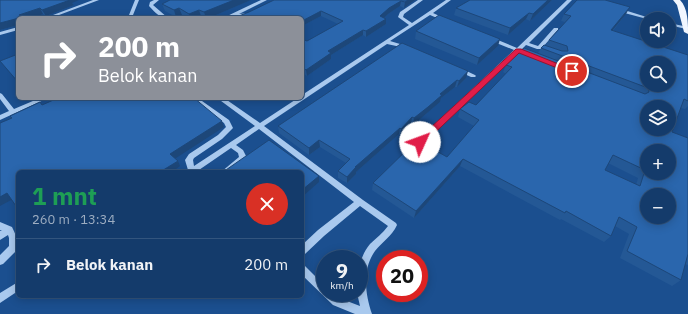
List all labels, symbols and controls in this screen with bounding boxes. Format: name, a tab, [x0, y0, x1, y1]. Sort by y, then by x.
map controls	[640, 12, 676, 224]
button: sound	[640, 12, 676, 48]
text: 200 m	[98, 28, 180, 65]
icon: right	[32, 32, 84, 84]
pin	[555, 54, 589, 88]
button: search	[640, 56, 676, 92]
icon: arrive	[561, 60, 583, 82]
text: Belok kanan	[98, 64, 197, 87]
button: layers	[640, 100, 676, 136]
position arrow	[399, 121, 441, 163]
button: +	[640, 144, 676, 180]
text: 1 mnt	[32, 180, 97, 212]
button: close	[246, 183, 288, 225]
button: −	[640, 188, 676, 224]
text: 260 m · 13:34	[32, 211, 115, 228]
speed limit sign: 20	[376, 250, 428, 302]
icon: right	[32, 254, 54, 276]
text: Belok kanan	[66, 255, 153, 274]
text: 200 m	[244, 255, 288, 274]
text: 9	[336, 257, 348, 284]
text: km/h	[330, 279, 354, 292]

